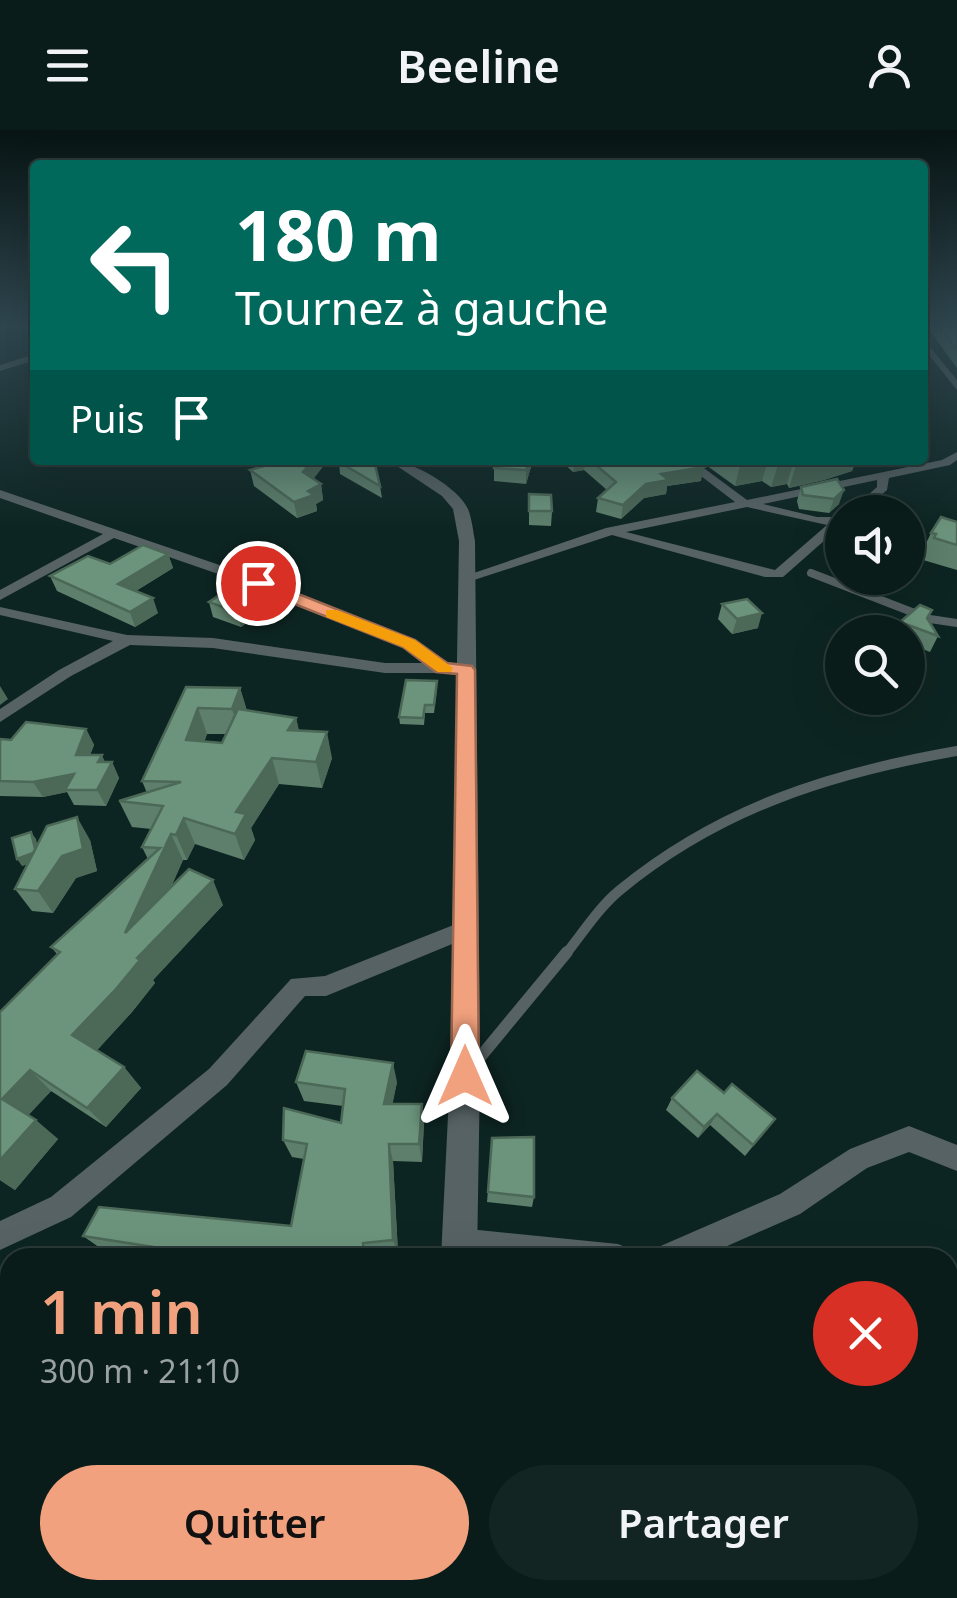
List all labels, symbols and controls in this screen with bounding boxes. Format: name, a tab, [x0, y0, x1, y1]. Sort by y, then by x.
text: Beeline	[397, 35, 560, 96]
icon: menu	[40, 38, 95, 93]
icon: person	[862, 38, 917, 93]
text: 180 m	[235, 186, 442, 282]
icon: left	[70, 200, 200, 330]
text: Tournez à gauche	[235, 277, 609, 338]
icon: arrive	[164, 390, 219, 445]
text: Puis	[70, 392, 144, 444]
map controls	[825, 495, 925, 715]
button: sound	[825, 495, 925, 595]
pin	[216, 541, 301, 626]
icon: arrive	[231, 556, 286, 611]
button: search	[825, 615, 925, 715]
position arrow	[413, 1024, 517, 1128]
text: 1 min	[40, 1270, 203, 1352]
button: close	[813, 1281, 918, 1386]
text: 300 m · 21:10	[40, 1349, 240, 1392]
button: Quitter	[40, 1465, 469, 1580]
button: Partager	[489, 1465, 918, 1580]

